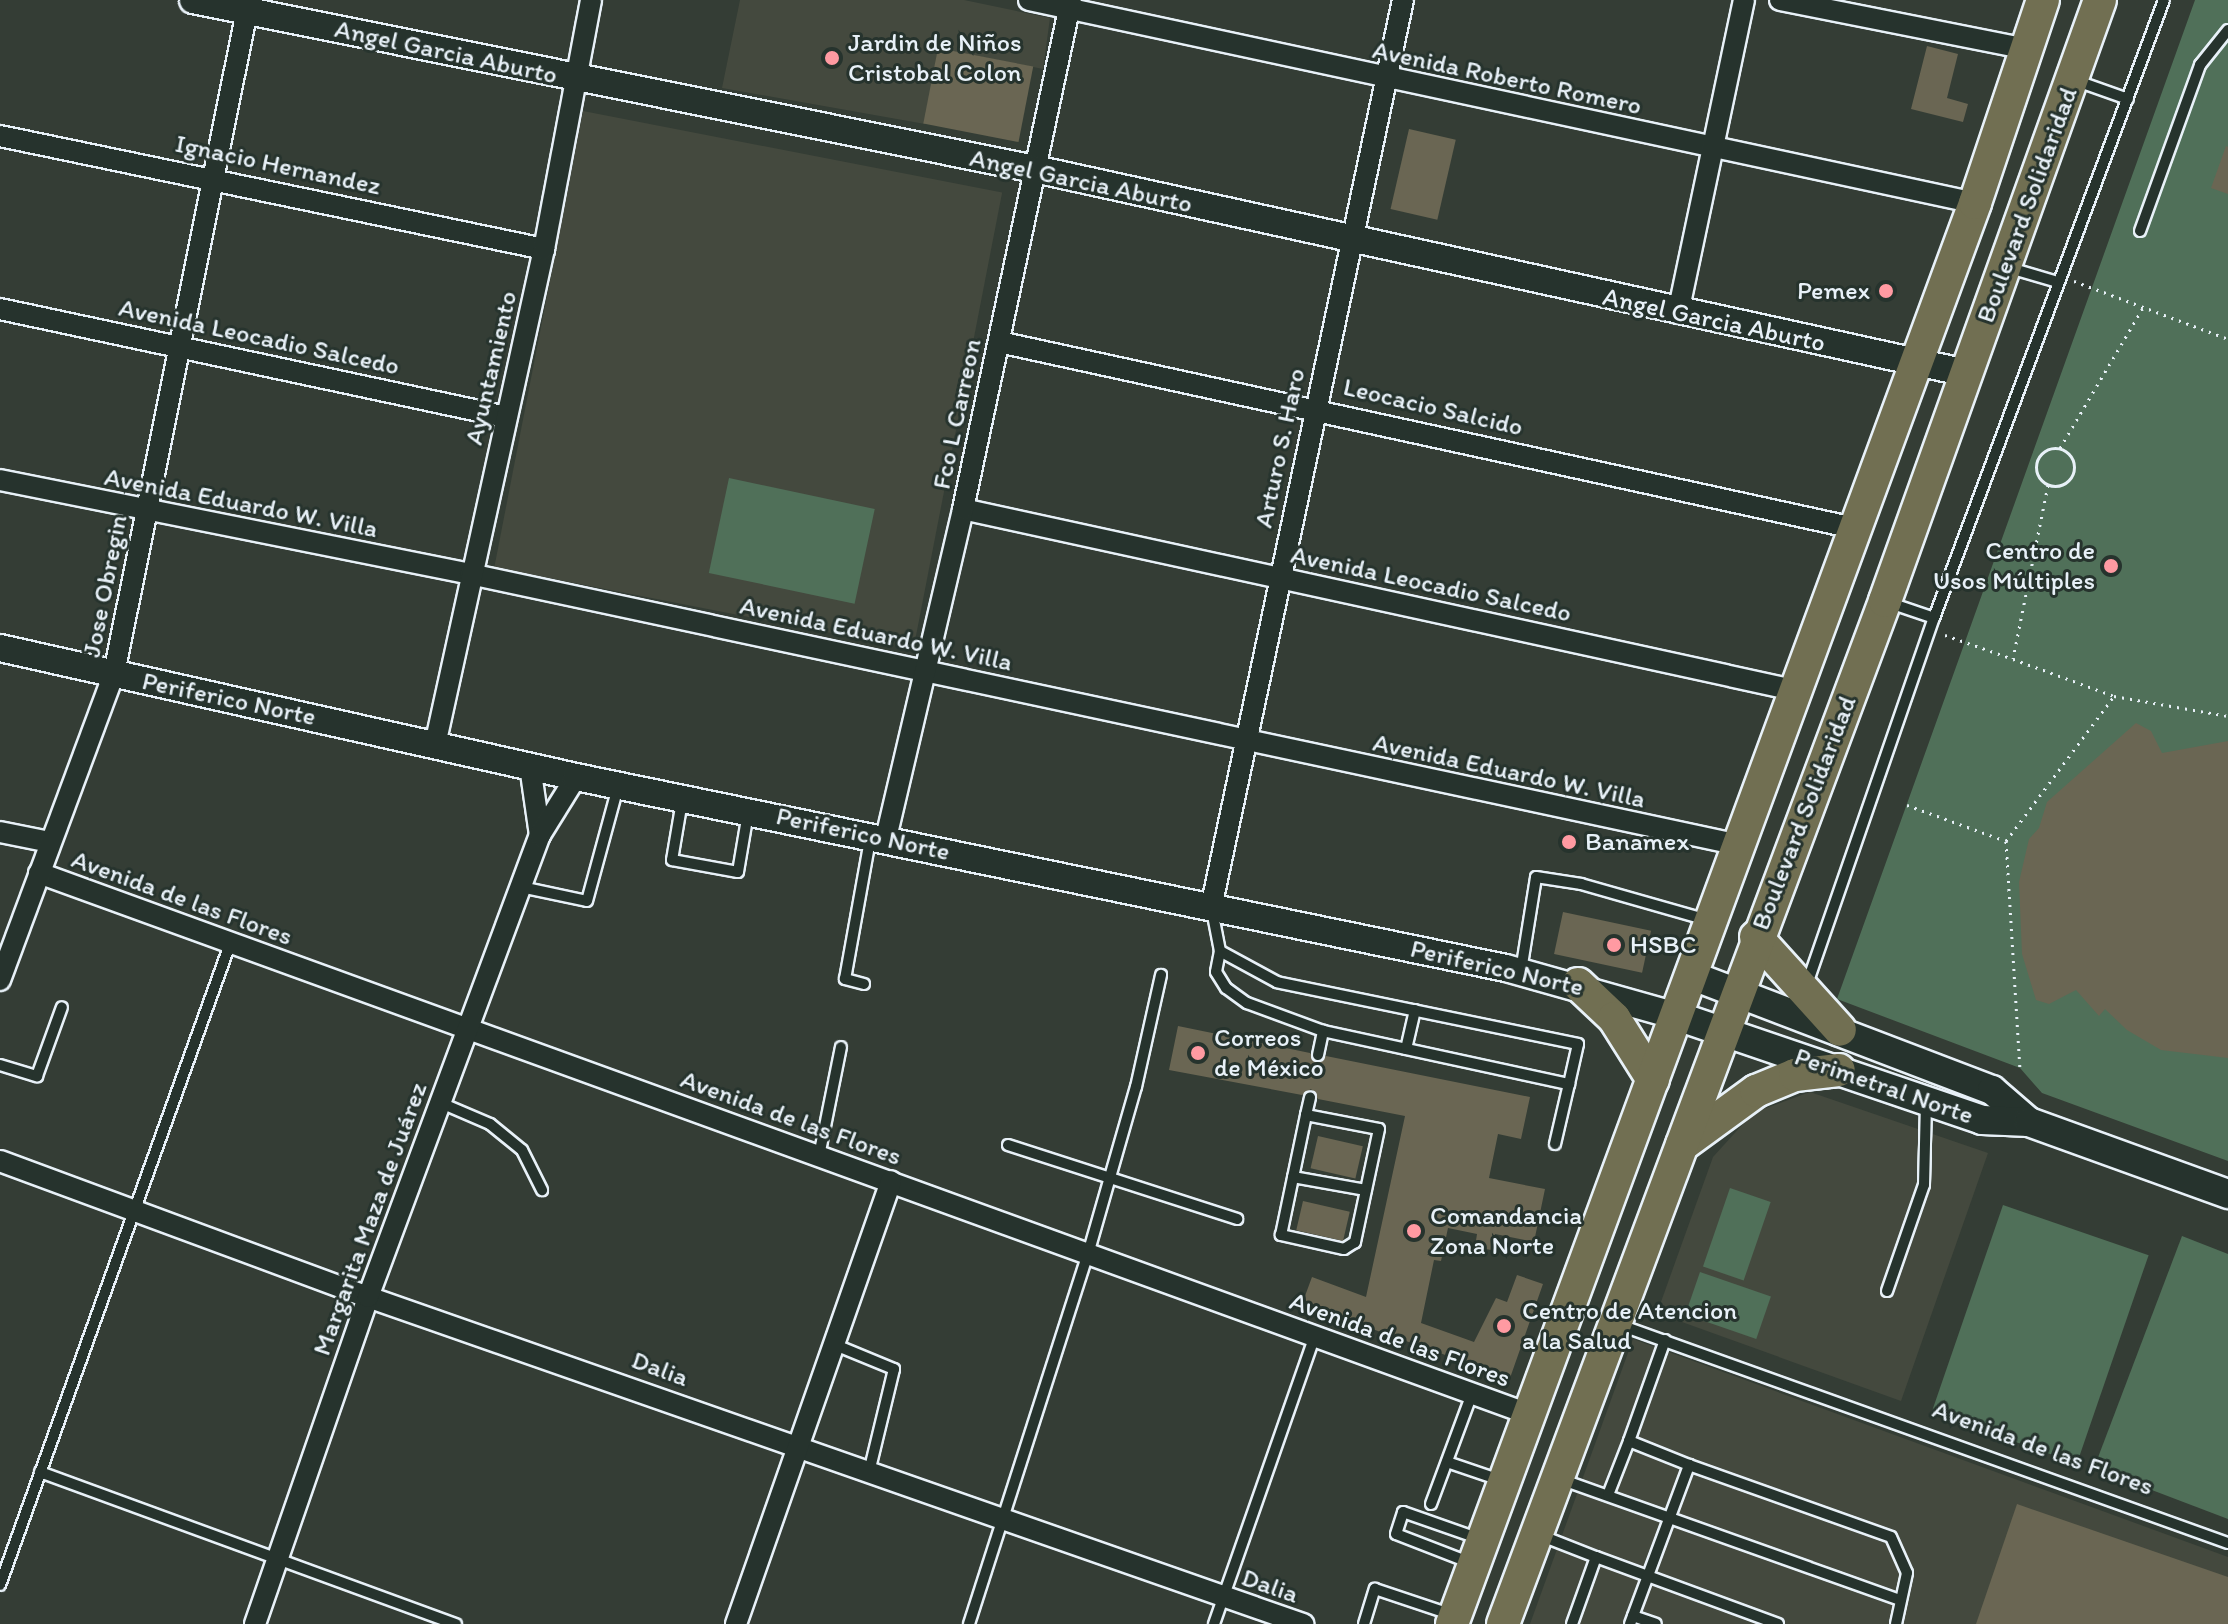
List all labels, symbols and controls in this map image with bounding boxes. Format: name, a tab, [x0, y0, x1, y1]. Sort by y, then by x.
street label: Angel Garcia Aburto	[332, 13, 560, 91]
place label: Jardin de Niños Cristobal Colon	[848, 27, 1021, 88]
street label: Avenida Roberto Romero	[1370, 34, 1644, 122]
marker: Jardin de Niños Cristobal Colon	[823, 49, 841, 67]
street label: Boulevard Solidaridad	[1970, 83, 2084, 327]
street label: Ignacio Hernandez	[172, 128, 384, 202]
street label: Angel Garcia Aburto	[967, 142, 1195, 220]
place label: Pemex	[1797, 275, 1870, 307]
street label: Angel Garcia Aburto	[1600, 281, 1828, 359]
marker: Pemex	[1877, 282, 1895, 300]
street label: Ayuntamiento	[458, 288, 524, 448]
street label: Avenida Leocadio Salcedo	[116, 292, 402, 382]
street label: Fco L Carreon	[926, 336, 988, 492]
street label: Arturo S. Haro	[1248, 365, 1312, 531]
street label: Leocacio Salcido	[1340, 371, 1526, 443]
street label: Avenida Eduardo W. Villa	[102, 461, 380, 545]
street label: Jose Obregin	[76, 512, 134, 660]
place label: Centro de Usos Múltiples	[1932, 535, 2095, 596]
street label: Avenida Leocadio Salcedo	[1288, 539, 1574, 629]
marker: Centro de Usos Múltiples	[2102, 557, 2120, 575]
street label: Avenida Eduardo W. Villa	[737, 590, 1015, 678]
street label: Periferico Norte	[139, 665, 319, 733]
street label: Boulevard Solidaridad	[1745, 692, 1863, 934]
street label: Avenida Eduardo W. Villa	[1370, 727, 1648, 815]
street label: Periferico Norte	[773, 800, 953, 868]
place label: Banamex	[1585, 826, 1689, 858]
marker: Banamex	[1560, 833, 1578, 851]
street label: Avenida de las Flores	[67, 843, 297, 953]
place label: HSBC	[1630, 929, 1696, 961]
street label: Periferico Norte	[1407, 933, 1587, 1003]
marker: HSBC	[1605, 936, 1623, 954]
place label: Correos de México	[1214, 1022, 1324, 1084]
street label: Perimetral Norte	[1791, 1041, 1977, 1131]
marker: Correos de México	[1189, 1044, 1207, 1062]
street label: Avenida de las Flores	[676, 1063, 906, 1173]
street label: Margarita Maza de Juárez	[306, 1078, 434, 1360]
place label: Comandancia Zona Norte	[1430, 1200, 1582, 1262]
marker: Comandancia Zona Norte	[1405, 1222, 1423, 1240]
street label: Avenida de las Flores	[1285, 1285, 1515, 1395]
place label: Centro de Atencion a la Salud	[1522, 1295, 1737, 1356]
marker: Centro de Atencion a la Salud	[1493, 1315, 1515, 1337]
street label: Dalia	[627, 1344, 693, 1394]
street label: Avenida de las Flores	[1928, 1393, 2158, 1503]
street label: Dalia	[1237, 1562, 1303, 1610]

